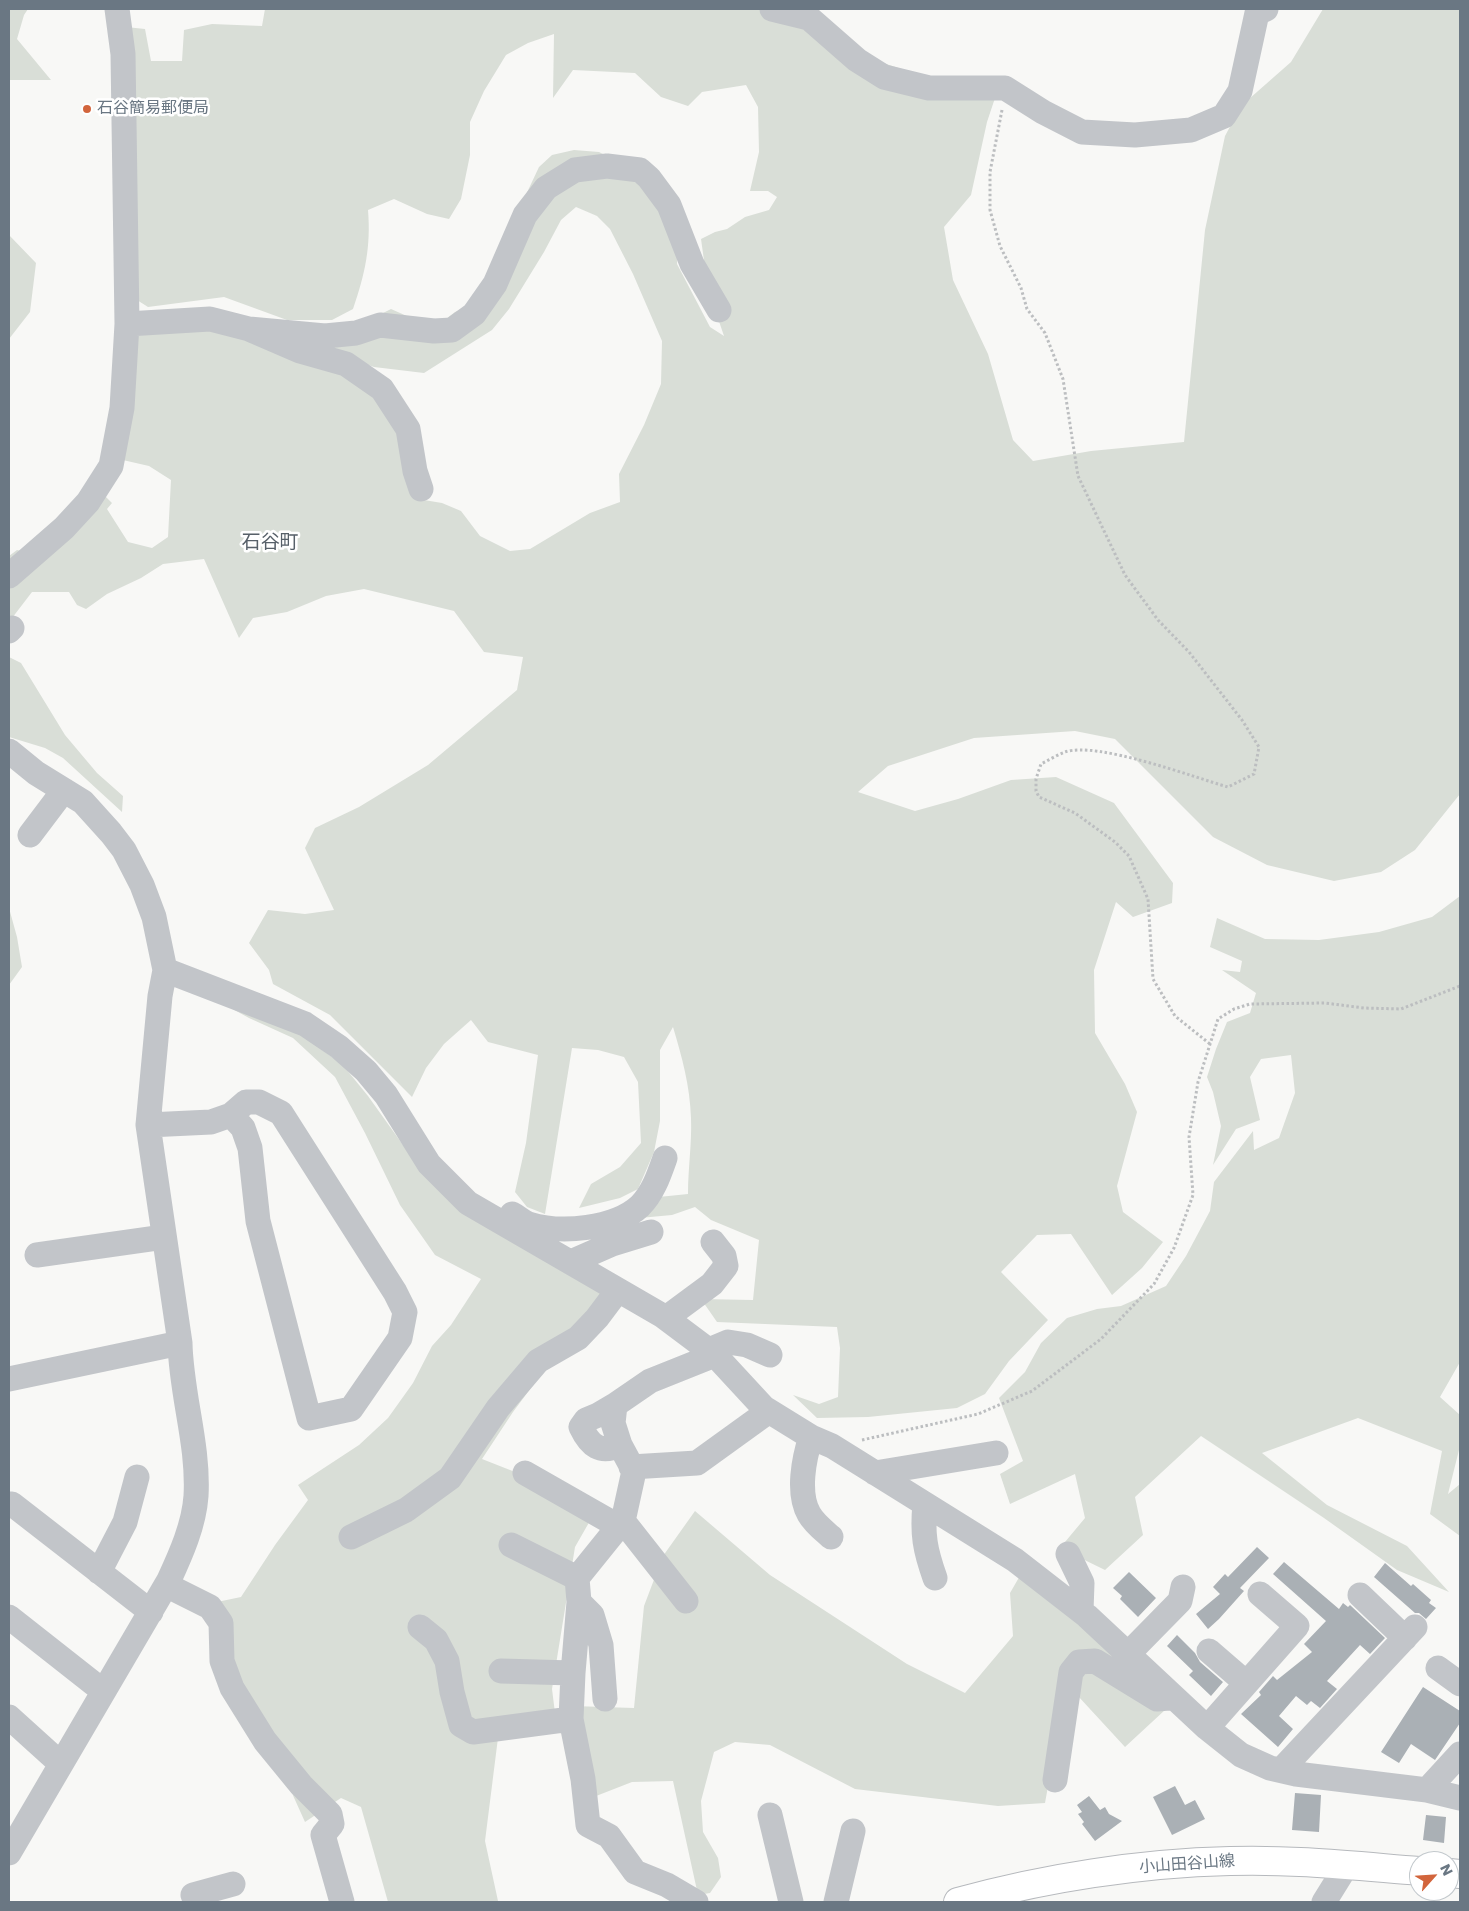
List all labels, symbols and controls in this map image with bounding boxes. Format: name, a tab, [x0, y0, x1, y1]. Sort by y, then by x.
place label: 石谷簡易郵便局	[97, 99, 209, 119]
marker: 石谷簡易郵便局	[81, 103, 93, 115]
district label: 石谷町	[242, 532, 298, 554]
north arrow	[1409, 1851, 1459, 1901]
street label: 小山田谷山線	[1138, 1852, 1236, 1878]
text: N	[1435, 1861, 1458, 1879]

